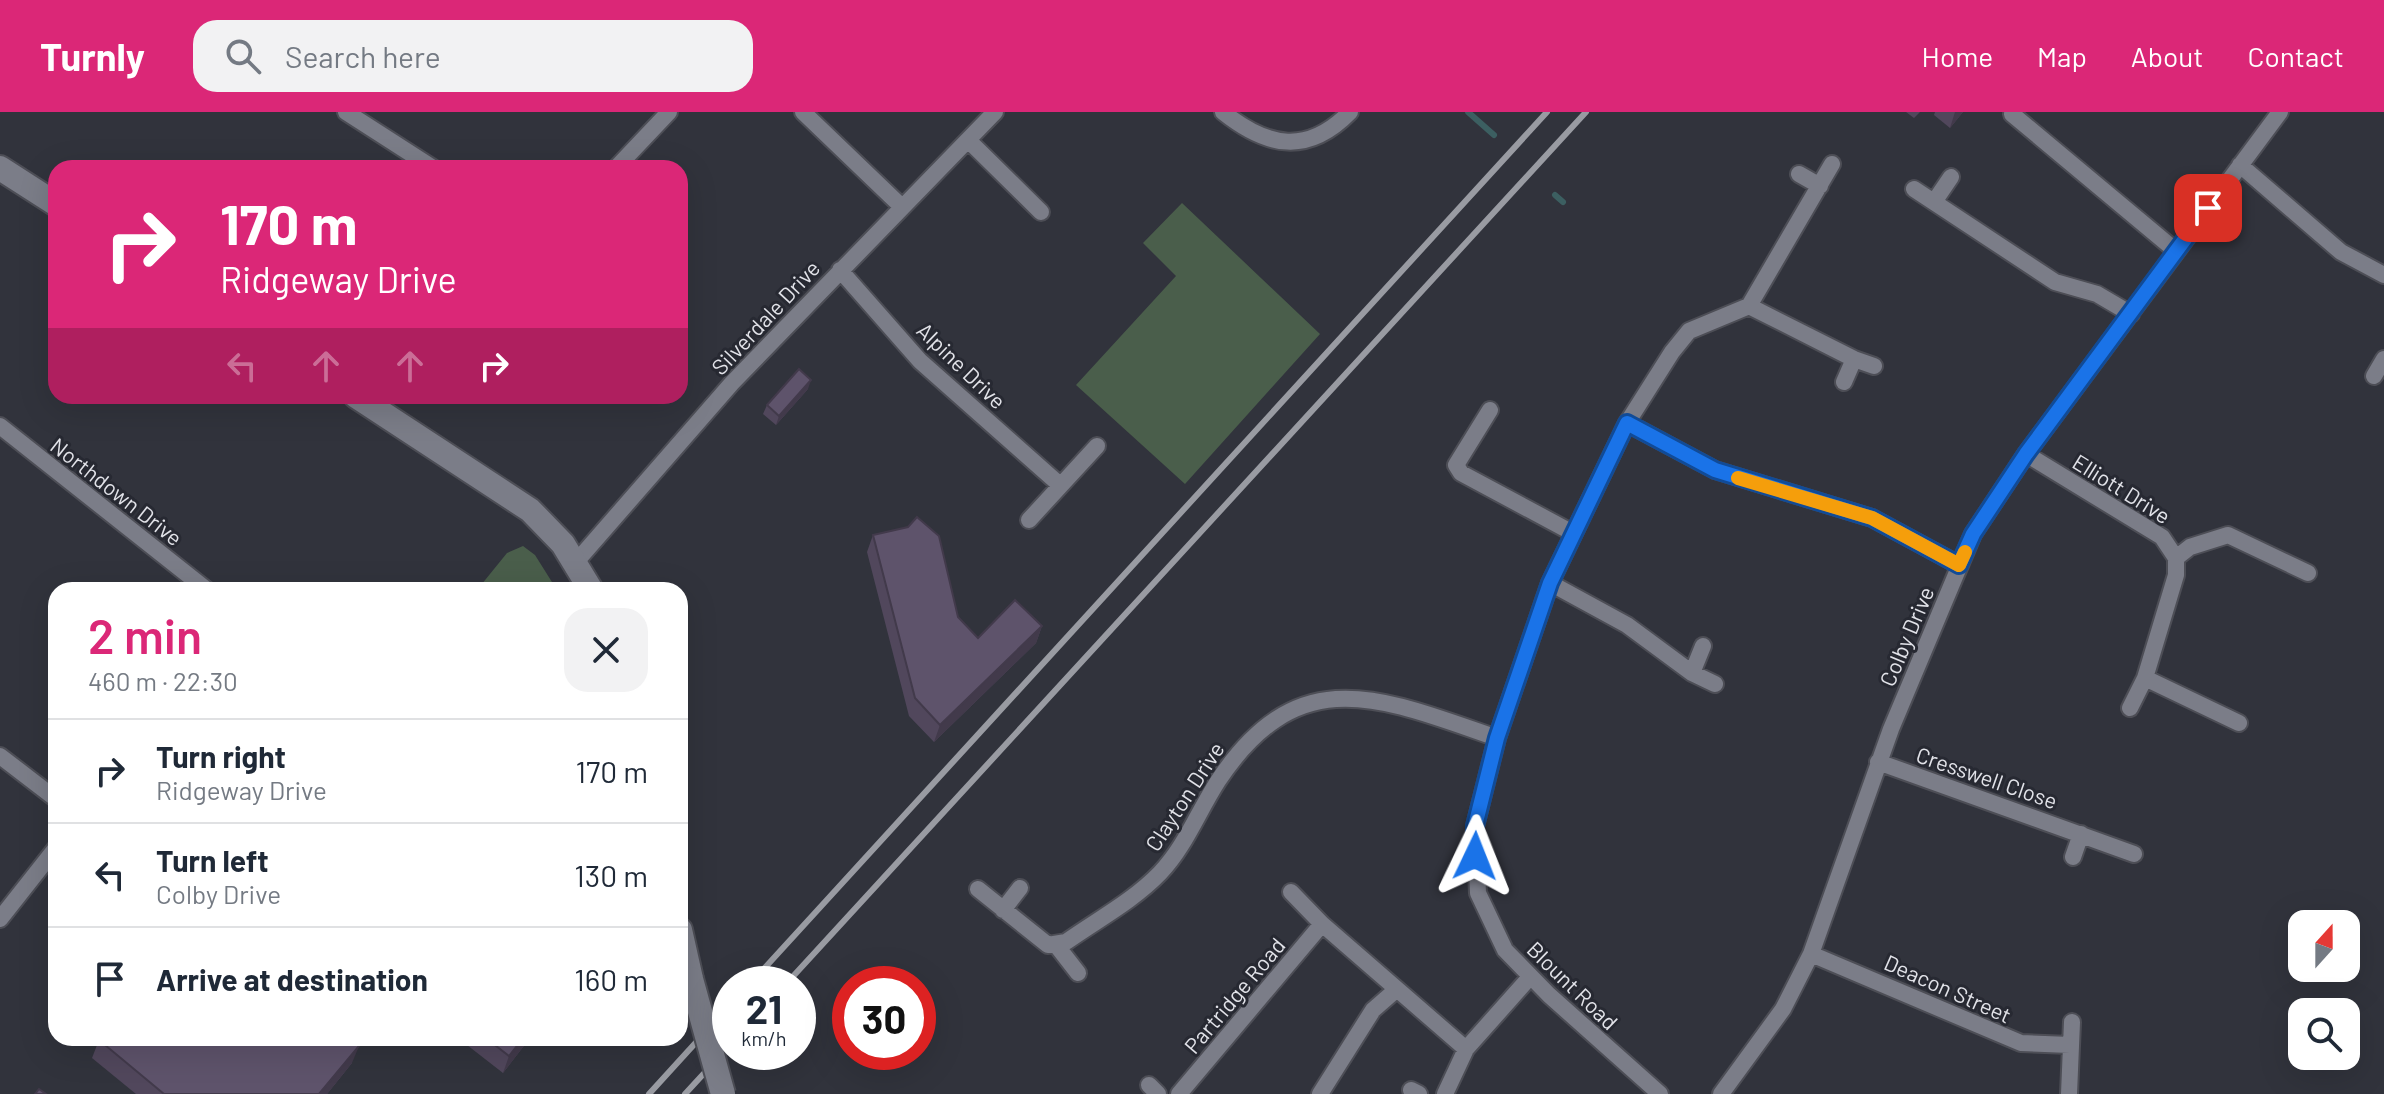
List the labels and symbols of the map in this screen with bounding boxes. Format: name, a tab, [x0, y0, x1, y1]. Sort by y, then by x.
pin	[2174, 174, 2242, 242]
street label: Silverdale Drive	[705, 254, 825, 380]
street label: Alpine Drive	[912, 316, 1012, 414]
street label: Northdown Drive	[46, 432, 188, 550]
street label: Elliott Drive	[2068, 448, 2176, 528]
street label: Colby Drive	[1873, 582, 1939, 690]
street label: Clayton Drive	[1139, 737, 1229, 855]
street label: Cresswell Close	[1913, 741, 2061, 813]
position arrow	[1433, 814, 1517, 898]
north arrow	[2288, 910, 2360, 982]
street label: Partridge Road	[1178, 932, 1290, 1058]
street label: Blount Road	[1522, 936, 1624, 1034]
street label: Deacon Street	[1881, 948, 2015, 1028]
speed limit sign: 30	[832, 966, 936, 1070]

